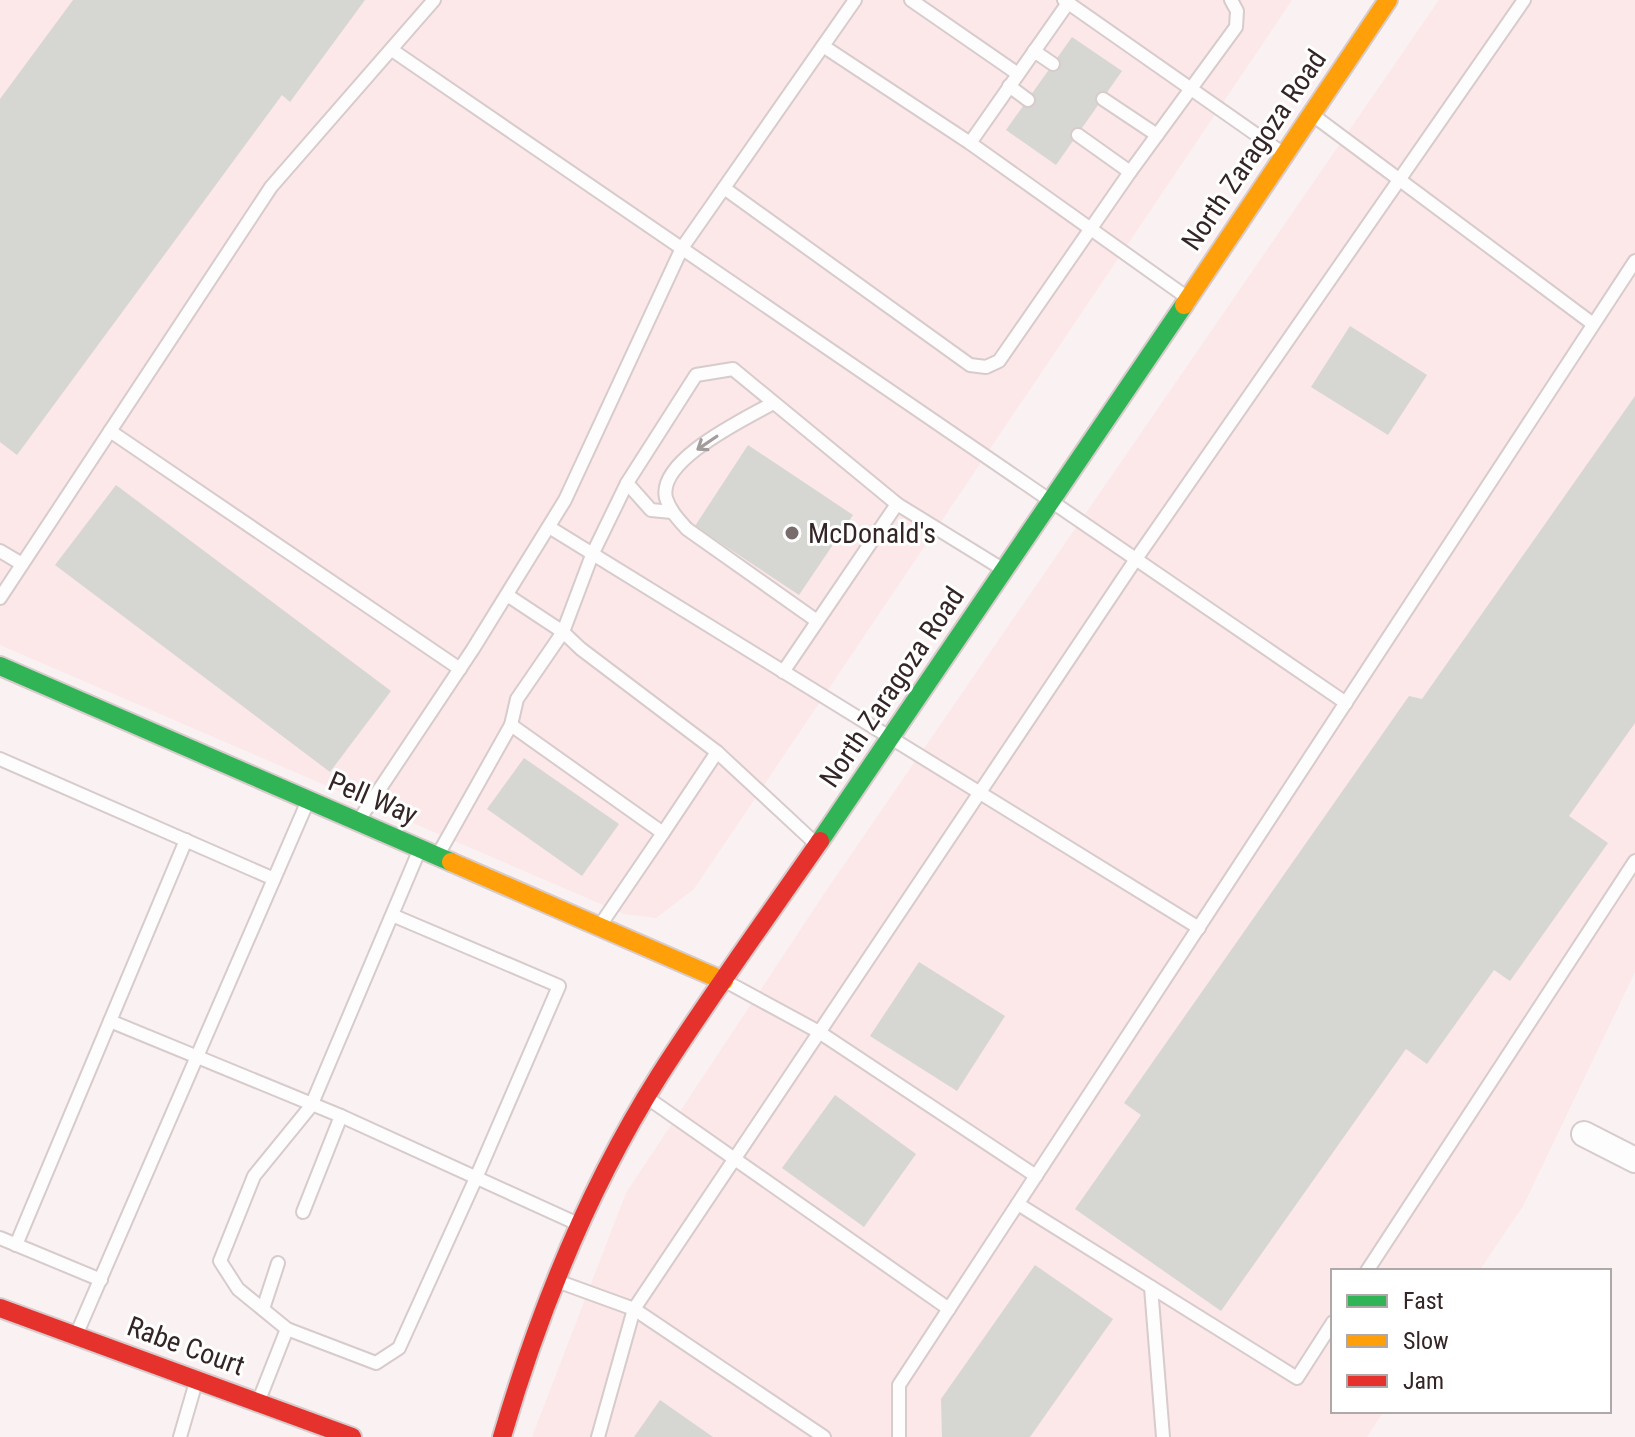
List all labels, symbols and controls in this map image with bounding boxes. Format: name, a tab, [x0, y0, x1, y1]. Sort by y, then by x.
street label: North Zaragoza Road	[1175, 44, 1333, 256]
one-way arrow	[696, 435, 718, 452]
place label: McDonald's	[808, 517, 936, 550]
marker: McDonald's	[783, 524, 801, 542]
street label: North Zaragoza Road	[813, 581, 971, 793]
street label: Pell Way	[324, 765, 423, 832]
legend	[1331, 1269, 1611, 1413]
text: Fast	[1403, 1287, 1444, 1315]
street label: Rabe Court	[123, 1310, 249, 1382]
text: Slow	[1403, 1327, 1449, 1355]
text: Jam	[1403, 1367, 1444, 1395]

